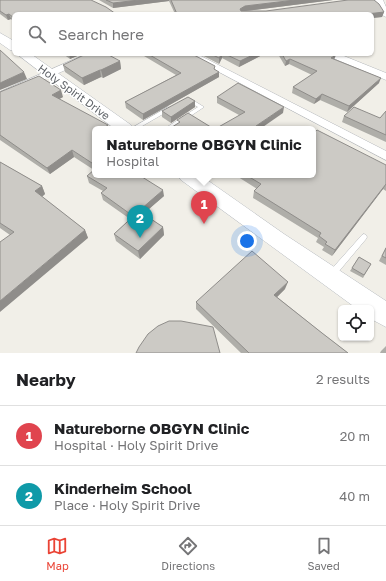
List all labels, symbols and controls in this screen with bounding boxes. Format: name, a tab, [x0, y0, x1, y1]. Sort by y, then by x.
search box	[12, 12, 374, 56]
icon: search	[26, 23, 48, 45]
text: Search here	[58, 25, 144, 43]
street label: Holy Spirit Drive	[36, 61, 113, 122]
popup	[92, 126, 316, 178]
text: Natureborne OBGYN Clinic	[106, 135, 302, 153]
text: Hospital	[106, 153, 159, 169]
pin: 1	[191, 191, 217, 224]
pin: 2	[127, 205, 153, 238]
your location	[237, 231, 257, 251]
map controls	[338, 305, 374, 341]
button: locate	[338, 305, 374, 341]
text: Nearby	[16, 369, 76, 390]
text: 2 results	[316, 371, 370, 387]
text: Natureborne OBGYN Clinic	[54, 419, 249, 437]
text: 1	[26, 428, 32, 444]
text: 20 m	[340, 428, 370, 444]
text: Hospital · Holy Spirit Drive	[54, 437, 218, 453]
text: Kinderheim School	[54, 479, 192, 497]
text: 2	[25, 488, 33, 504]
text: 40 m	[339, 488, 370, 504]
text: Place · Holy Spirit Drive	[54, 497, 200, 513]
tab: Map	[46, 535, 69, 572]
tab: Directions	[161, 535, 215, 572]
tab: Saved	[308, 535, 340, 572]

